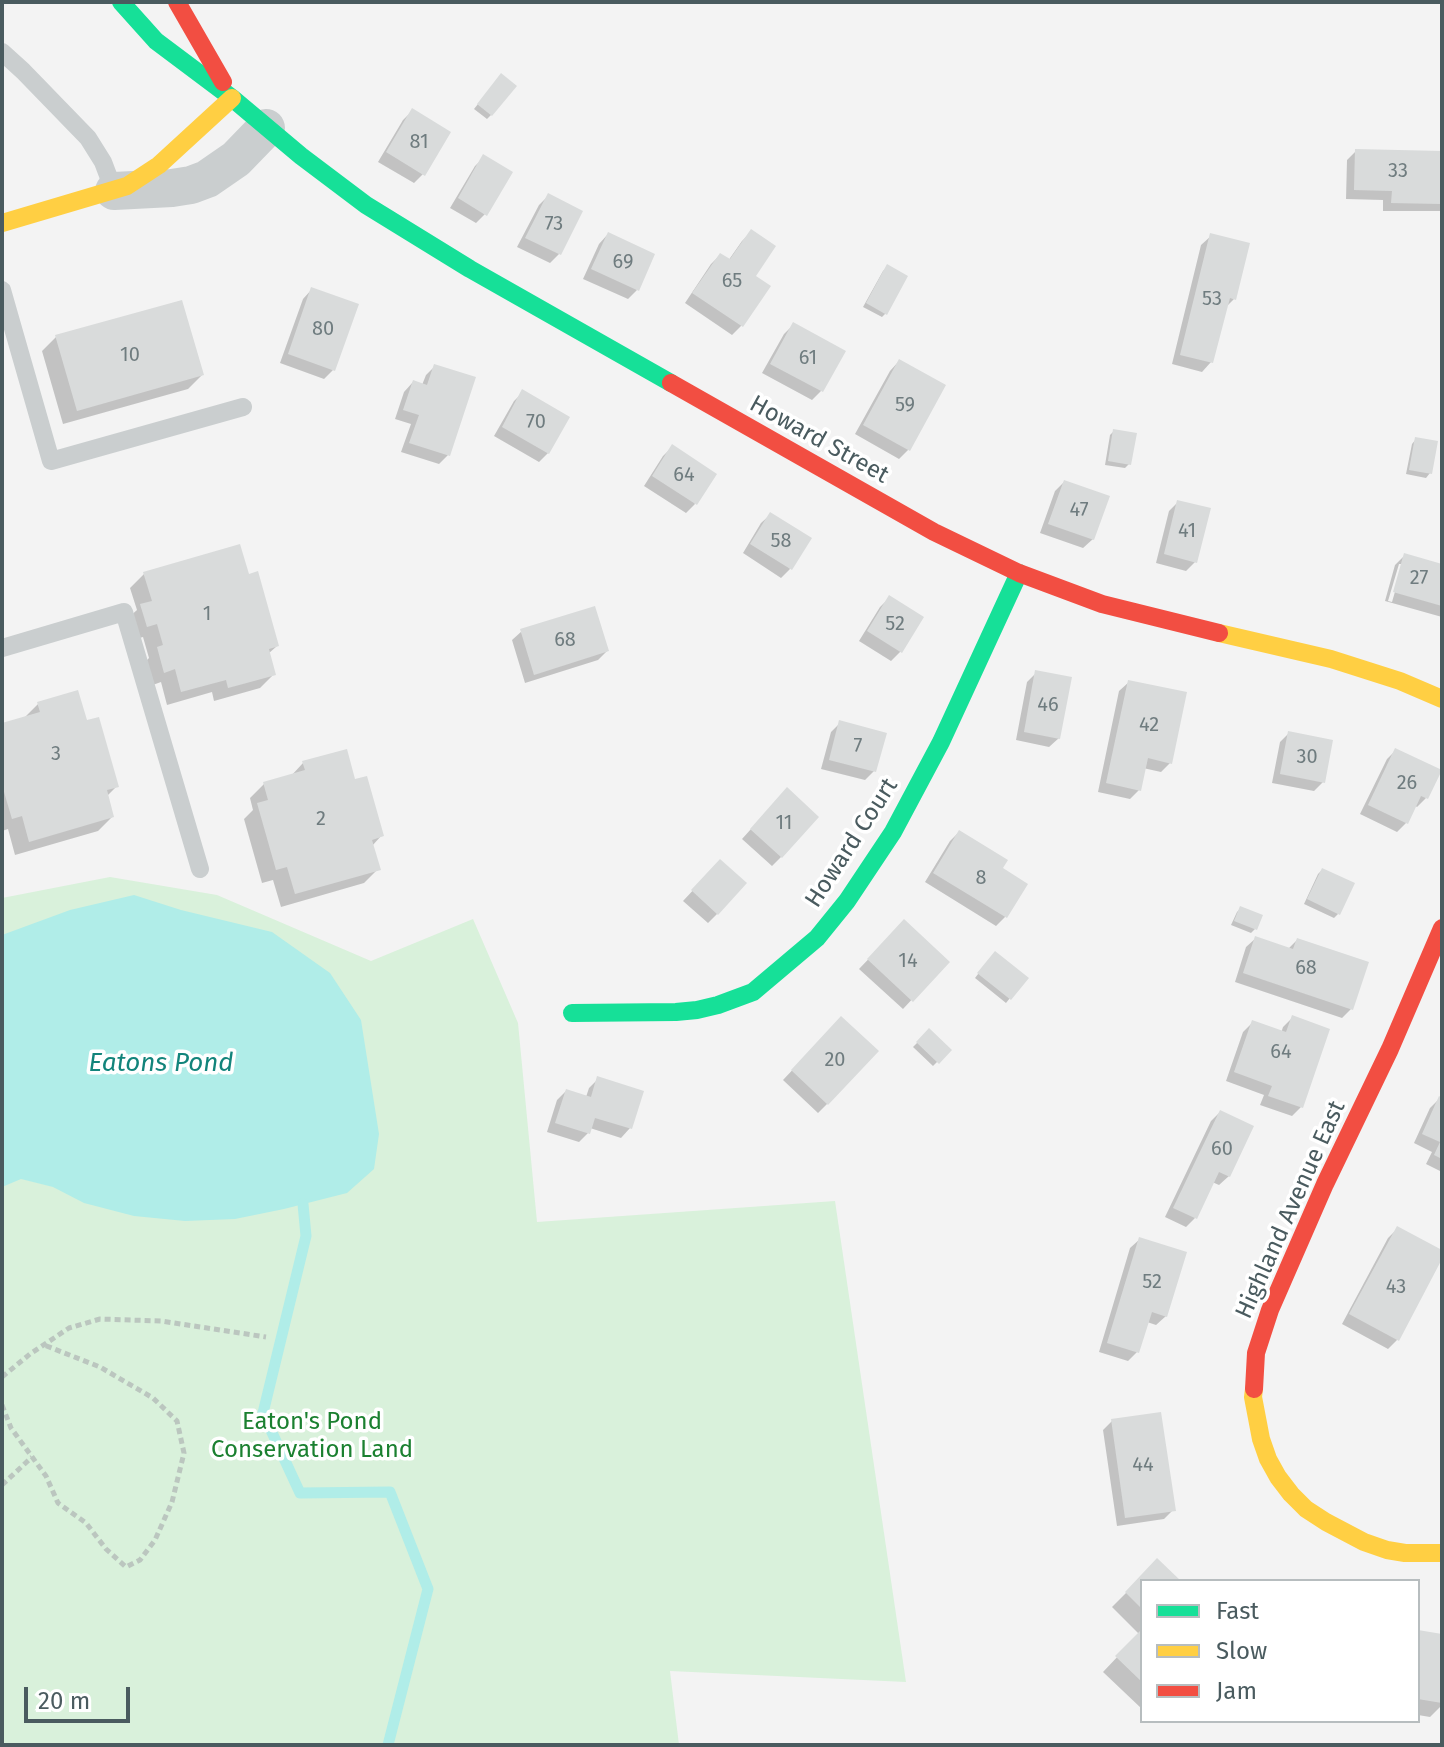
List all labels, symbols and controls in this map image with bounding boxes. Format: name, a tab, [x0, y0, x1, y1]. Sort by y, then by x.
house number: 81	[409, 130, 429, 154]
house number: 33	[1388, 159, 1408, 183]
house number: 73	[545, 212, 563, 236]
house number: 69	[613, 250, 633, 274]
house number: 65	[722, 269, 742, 293]
house number: 53	[1202, 287, 1222, 311]
house number: 80	[312, 317, 334, 341]
house number: 10	[120, 343, 140, 367]
house number: 61	[799, 346, 817, 370]
street label: Howard Street	[744, 390, 894, 490]
house number: 59	[895, 393, 915, 417]
house number: 70	[526, 410, 546, 434]
house number: 64	[673, 463, 695, 487]
house number: 47	[1069, 498, 1089, 522]
house number: 41	[1178, 519, 1196, 543]
house number: 58	[770, 529, 792, 553]
house number: 27	[1410, 566, 1428, 590]
house number: 1	[203, 602, 211, 626]
house number: 52	[885, 612, 905, 636]
house number: 68	[554, 628, 576, 652]
house number: 46	[1037, 693, 1059, 717]
house number: 42	[1139, 713, 1159, 737]
house number: 7	[854, 734, 862, 758]
house number: 3	[51, 742, 61, 766]
house number: 30	[1296, 745, 1318, 769]
house number: 26	[1397, 771, 1417, 795]
street label: Howard Court	[800, 773, 904, 913]
house number: 2	[316, 807, 326, 831]
house number: 11	[775, 811, 793, 835]
house number: 8	[975, 866, 987, 890]
house number: 14	[898, 949, 918, 973]
house number: 68	[1295, 956, 1317, 980]
house number: 64	[1270, 1040, 1292, 1064]
water label: Eatons Pond	[88, 1048, 234, 1080]
house number: 20	[824, 1048, 846, 1072]
street label: Highland Avenue East	[1230, 1097, 1352, 1323]
house number: 60	[1211, 1137, 1233, 1161]
house number: 52	[1142, 1270, 1162, 1294]
house number: 43	[1386, 1275, 1406, 1299]
park label: Eaton's Pond Conservation Land	[211, 1408, 413, 1464]
house number: 44	[1132, 1453, 1154, 1477]
legend	[1140, 1579, 1420, 1723]
text: Fast	[1216, 1597, 1259, 1625]
text: Slow	[1216, 1637, 1267, 1665]
scale bar	[28, 1671, 134, 1721]
text: Jam	[1216, 1677, 1257, 1705]
text: 20 m	[38, 1687, 90, 1715]

